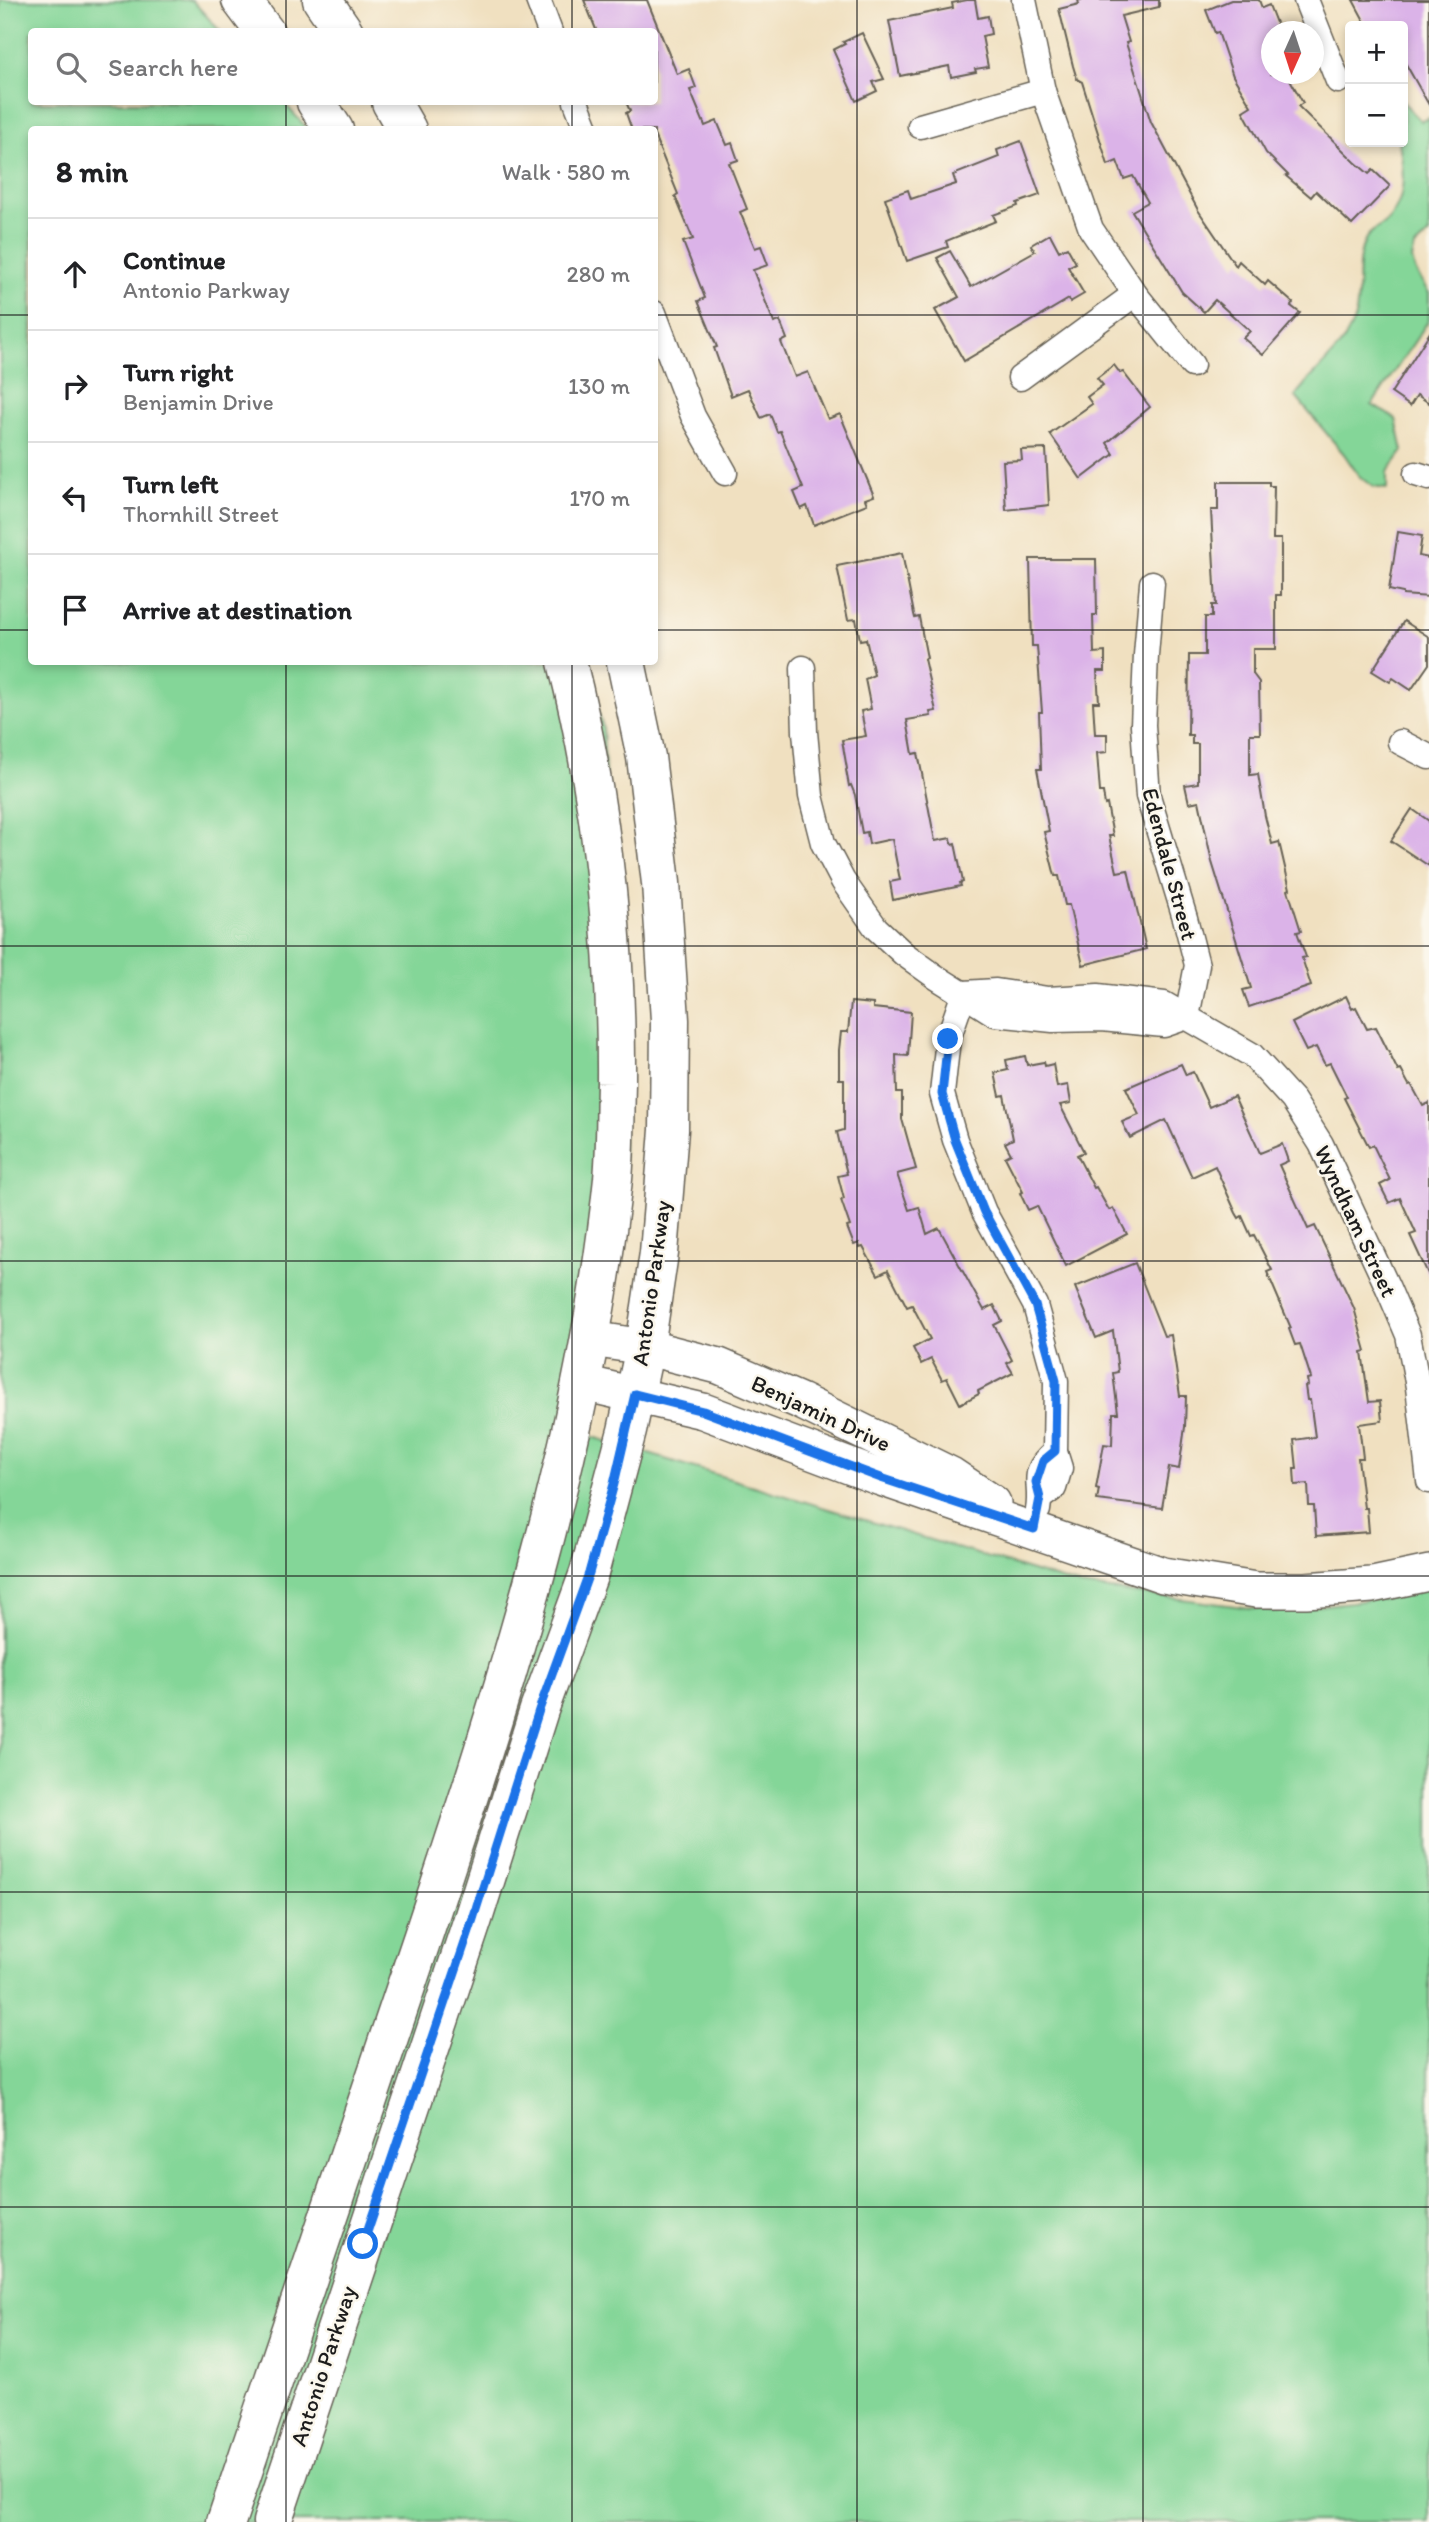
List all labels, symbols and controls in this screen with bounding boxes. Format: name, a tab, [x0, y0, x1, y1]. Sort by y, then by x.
north arrow	[1261, 21, 1324, 84]
map controls	[1345, 21, 1408, 147]
button: +	[1345, 21, 1408, 84]
search box	[28, 28, 658, 105]
icon: search	[52, 48, 90, 86]
text: Search here	[108, 51, 238, 83]
button: −	[1345, 84, 1408, 147]
text: 8 min	[56, 153, 128, 190]
text: Walk · 580 m	[502, 158, 630, 186]
text: Continue	[123, 244, 226, 276]
icon: ahead	[56, 255, 94, 293]
text: 280 m	[567, 260, 630, 288]
text: Antonio Parkway	[123, 276, 290, 304]
text: Turn right	[123, 356, 234, 388]
icon: right	[56, 367, 94, 405]
text: 130 m	[568, 372, 630, 400]
text: Benjamin Drive	[123, 388, 274, 416]
text: Turn left	[123, 468, 219, 500]
icon: left	[56, 479, 94, 517]
text: 170 m	[569, 484, 630, 512]
text: Thornhill Street	[123, 500, 279, 528]
icon: arrive	[56, 591, 94, 629]
text: Arrive at destination	[123, 594, 352, 626]
street label: Edendale Street	[1136, 785, 1204, 943]
route end	[932, 1023, 963, 1054]
street label: Wyndham Street	[1309, 1141, 1404, 1302]
street label: Antonio Parkway	[626, 1198, 677, 1368]
street label: Benjamin Drive	[747, 1368, 895, 1458]
route start	[347, 2228, 378, 2259]
street label: Antonio Parkway	[284, 2282, 362, 2450]

